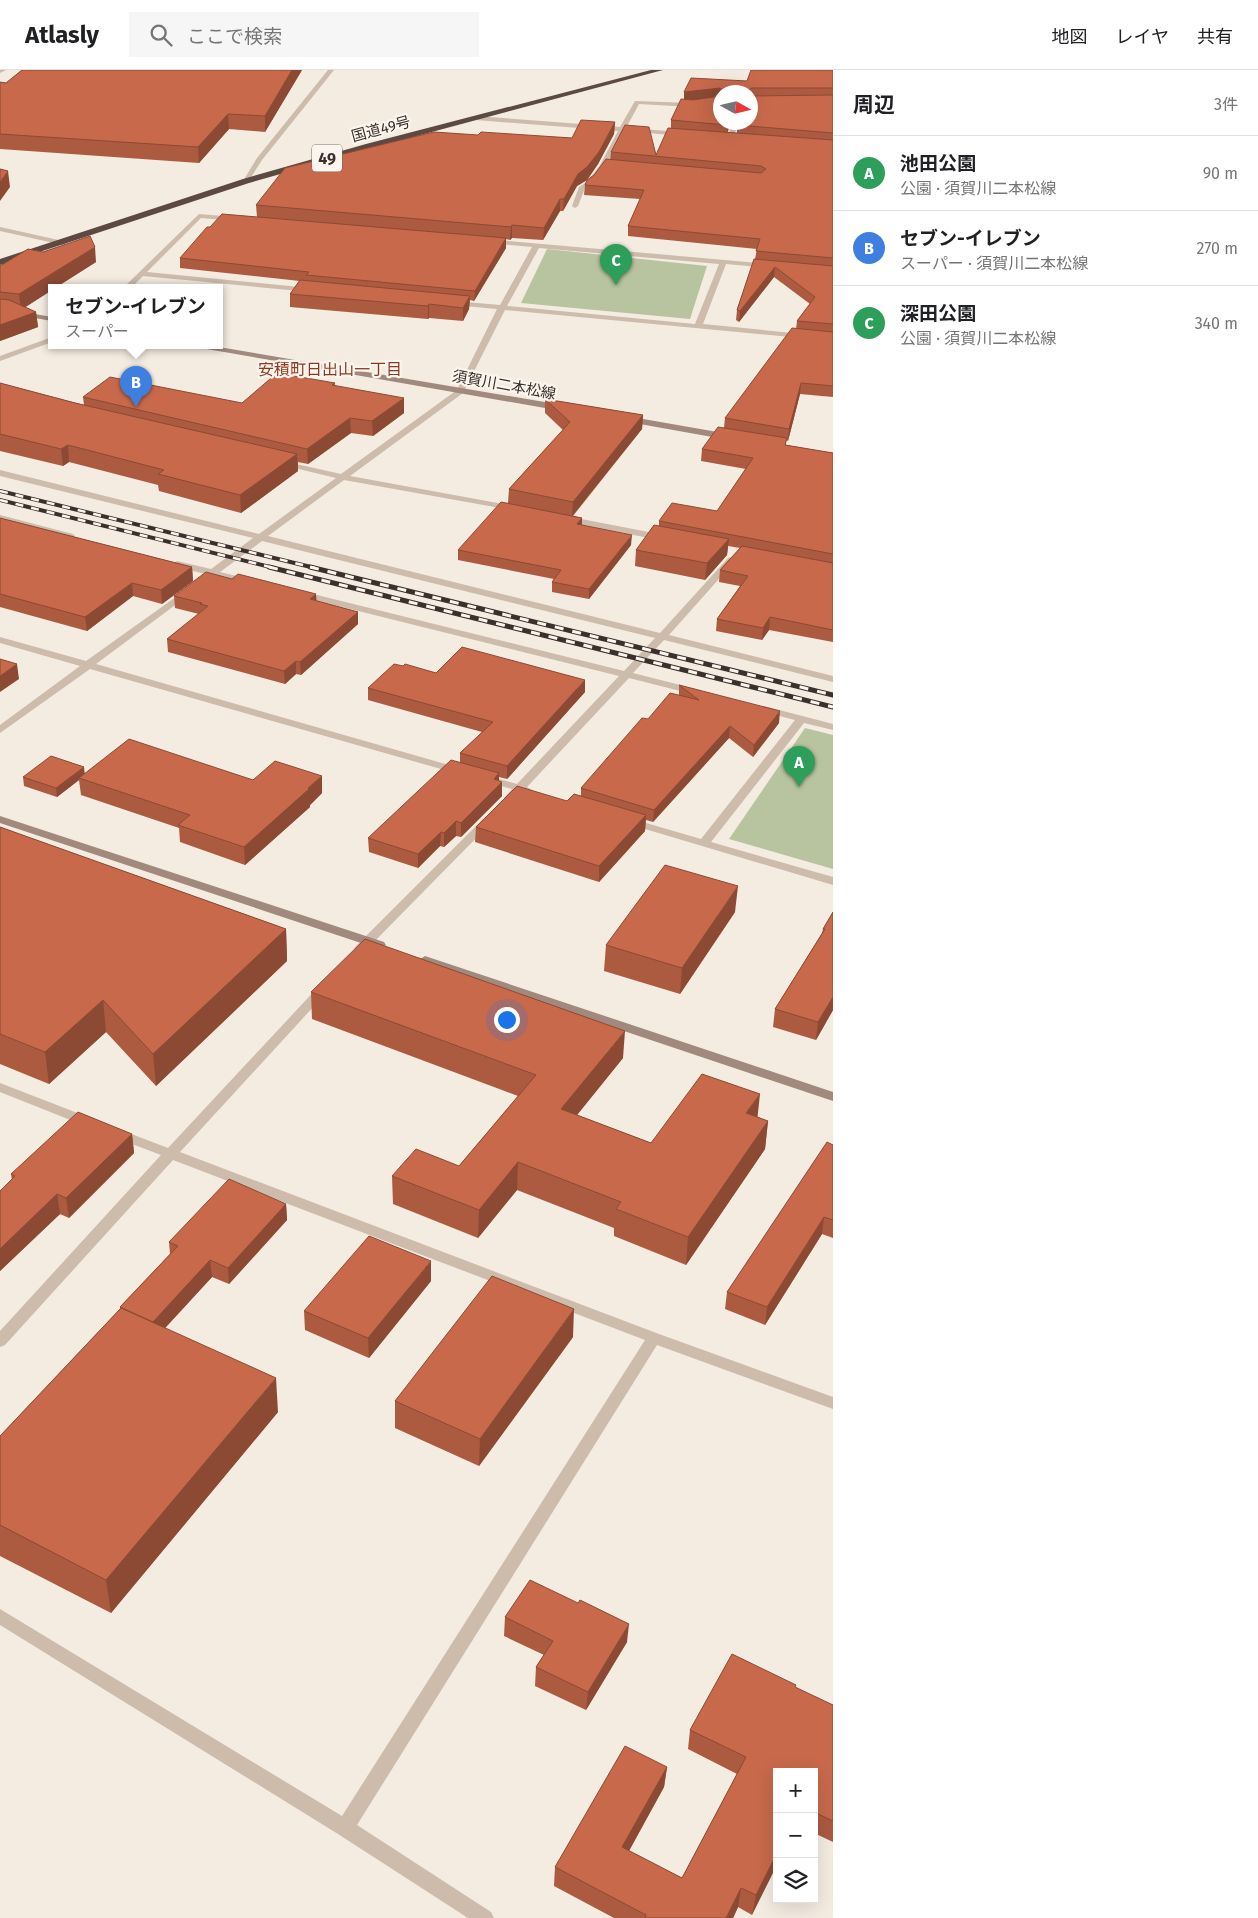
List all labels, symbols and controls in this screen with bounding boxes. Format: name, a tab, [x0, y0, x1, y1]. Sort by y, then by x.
search box	[129, 12, 479, 57]
text: Atlasly	[25, 21, 99, 49]
icon: search	[147, 21, 175, 49]
text: ここで検索	[187, 25, 282, 48]
text: 地図	[1052, 26, 1088, 48]
text: レイヤ	[1116, 26, 1169, 48]
text: 共有	[1197, 26, 1233, 48]
north arrow	[713, 85, 758, 130]
text: 周辺	[853, 92, 895, 118]
text: 3件	[1214, 95, 1238, 114]
street label: 国道49号	[349, 112, 413, 146]
road number: 49	[312, 145, 342, 172]
text: 池田公園	[900, 152, 976, 175]
text: A	[864, 164, 874, 183]
text: 90 m	[1203, 164, 1238, 183]
text: 公園 · 須賀川二本松線	[900, 179, 1056, 198]
text: セブン-イレブン	[900, 227, 1041, 250]
text: B	[864, 239, 874, 258]
text: 270 m	[1196, 239, 1238, 258]
pin: C	[600, 244, 632, 285]
text: スーパー · 須賀川二本松線	[900, 254, 1088, 273]
popup	[48, 284, 223, 349]
text: セブン-イレブン	[65, 295, 206, 318]
text: 深田公園	[900, 302, 976, 325]
text: C	[864, 314, 874, 333]
text: 340 m	[1195, 314, 1238, 333]
text: スーパー	[65, 322, 129, 341]
text: 公園 · 須賀川二本松線	[900, 329, 1056, 348]
district label: 安積町日出山一丁目	[258, 360, 402, 379]
pin: B	[120, 366, 152, 407]
street label: 須賀川二本松線	[451, 367, 557, 403]
pin: A	[783, 746, 815, 787]
your location	[494, 1007, 520, 1033]
map controls	[773, 1768, 818, 1903]
button: +	[773, 1768, 818, 1813]
button: −	[773, 1813, 818, 1858]
button: layers	[773, 1858, 818, 1903]

